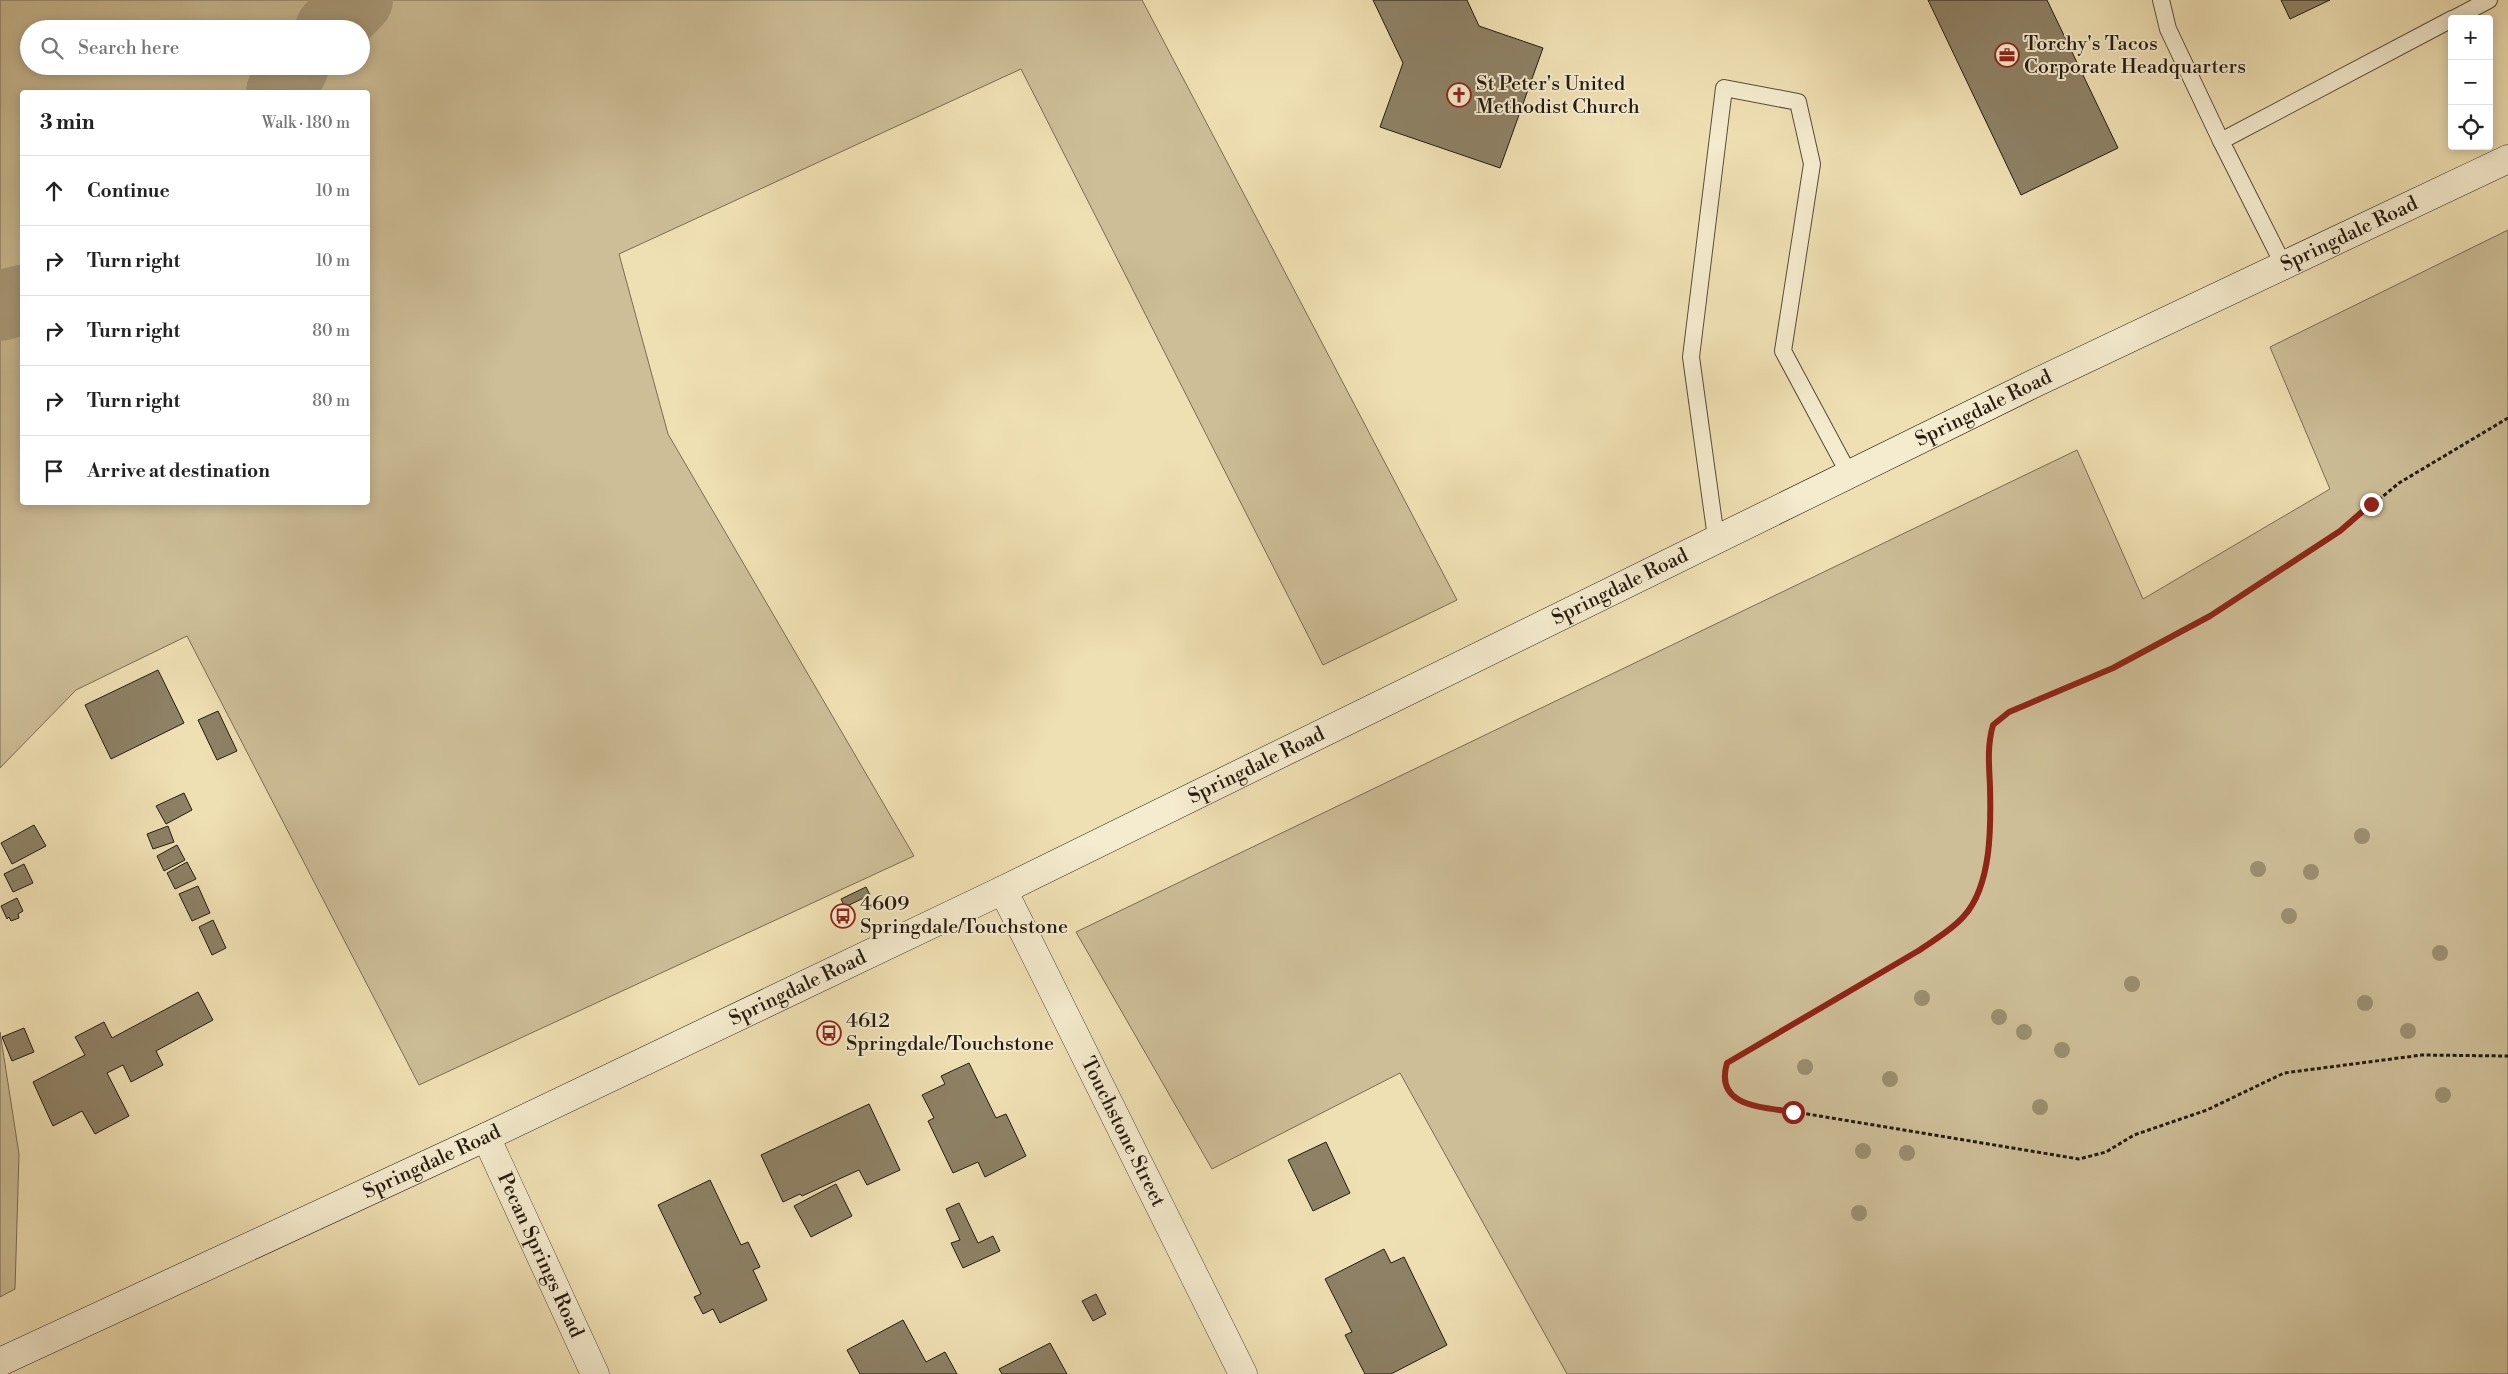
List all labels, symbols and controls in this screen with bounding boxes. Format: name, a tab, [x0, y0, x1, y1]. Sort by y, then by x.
map controls	[2448, 15, 2493, 150]
button: +	[2448, 15, 2493, 60]
search box	[20, 20, 370, 75]
place label: Torchy's Tacos Corporate Headquarters	[2024, 32, 2246, 80]
icon: search	[38, 34, 66, 62]
text: Search here	[78, 36, 179, 60]
office icon: Torchy's Tacos Corporate Headquarters	[1994, 42, 2020, 68]
button: −	[2448, 60, 2493, 105]
place label: St Peter's United Methodist Church	[1476, 72, 1640, 120]
church icon: St Peter's United Methodist Church	[1446, 82, 1472, 108]
button: locate	[2448, 105, 2493, 150]
text: 3 min	[40, 110, 95, 136]
text: Walk · 180 m	[262, 113, 350, 133]
icon: ahead	[40, 177, 68, 205]
text: Continue	[87, 179, 170, 203]
text: 10 m	[316, 181, 350, 201]
street label: Springdale Road	[2276, 191, 2422, 277]
icon: right	[40, 247, 68, 275]
text: Turn right	[87, 249, 180, 273]
text: 10 m	[316, 251, 350, 271]
icon: right	[40, 317, 68, 345]
text: Turn right	[87, 319, 180, 343]
text: 80 m	[312, 321, 350, 341]
street label: Springdale Road	[1911, 364, 2056, 452]
icon: right	[40, 387, 68, 415]
text: Turn right	[87, 389, 180, 413]
text: 80 m	[312, 391, 350, 411]
icon: arrive	[40, 457, 68, 485]
text: Arrive at destination	[87, 459, 270, 483]
route end	[2360, 493, 2383, 516]
street label: Springdale Road	[1548, 543, 1693, 631]
street label: Springdale Road	[1184, 721, 1330, 810]
place label: 4609 Springdale/Touchstone	[860, 892, 1068, 940]
bus stop icon: 4609 Springdale/Touchstone	[830, 903, 856, 929]
street label: Springdale Road	[725, 944, 871, 1031]
place label: 4612 Springdale/Touchstone	[846, 1009, 1054, 1057]
bus stop icon: 4612 Springdale/Touchstone	[816, 1020, 842, 1046]
street label: Touchstone Street	[1075, 1053, 1171, 1211]
route start	[1782, 1101, 1805, 1124]
street label: Springdale Road	[359, 1119, 505, 1205]
street label: Pecan Springs Road	[492, 1169, 589, 1342]

